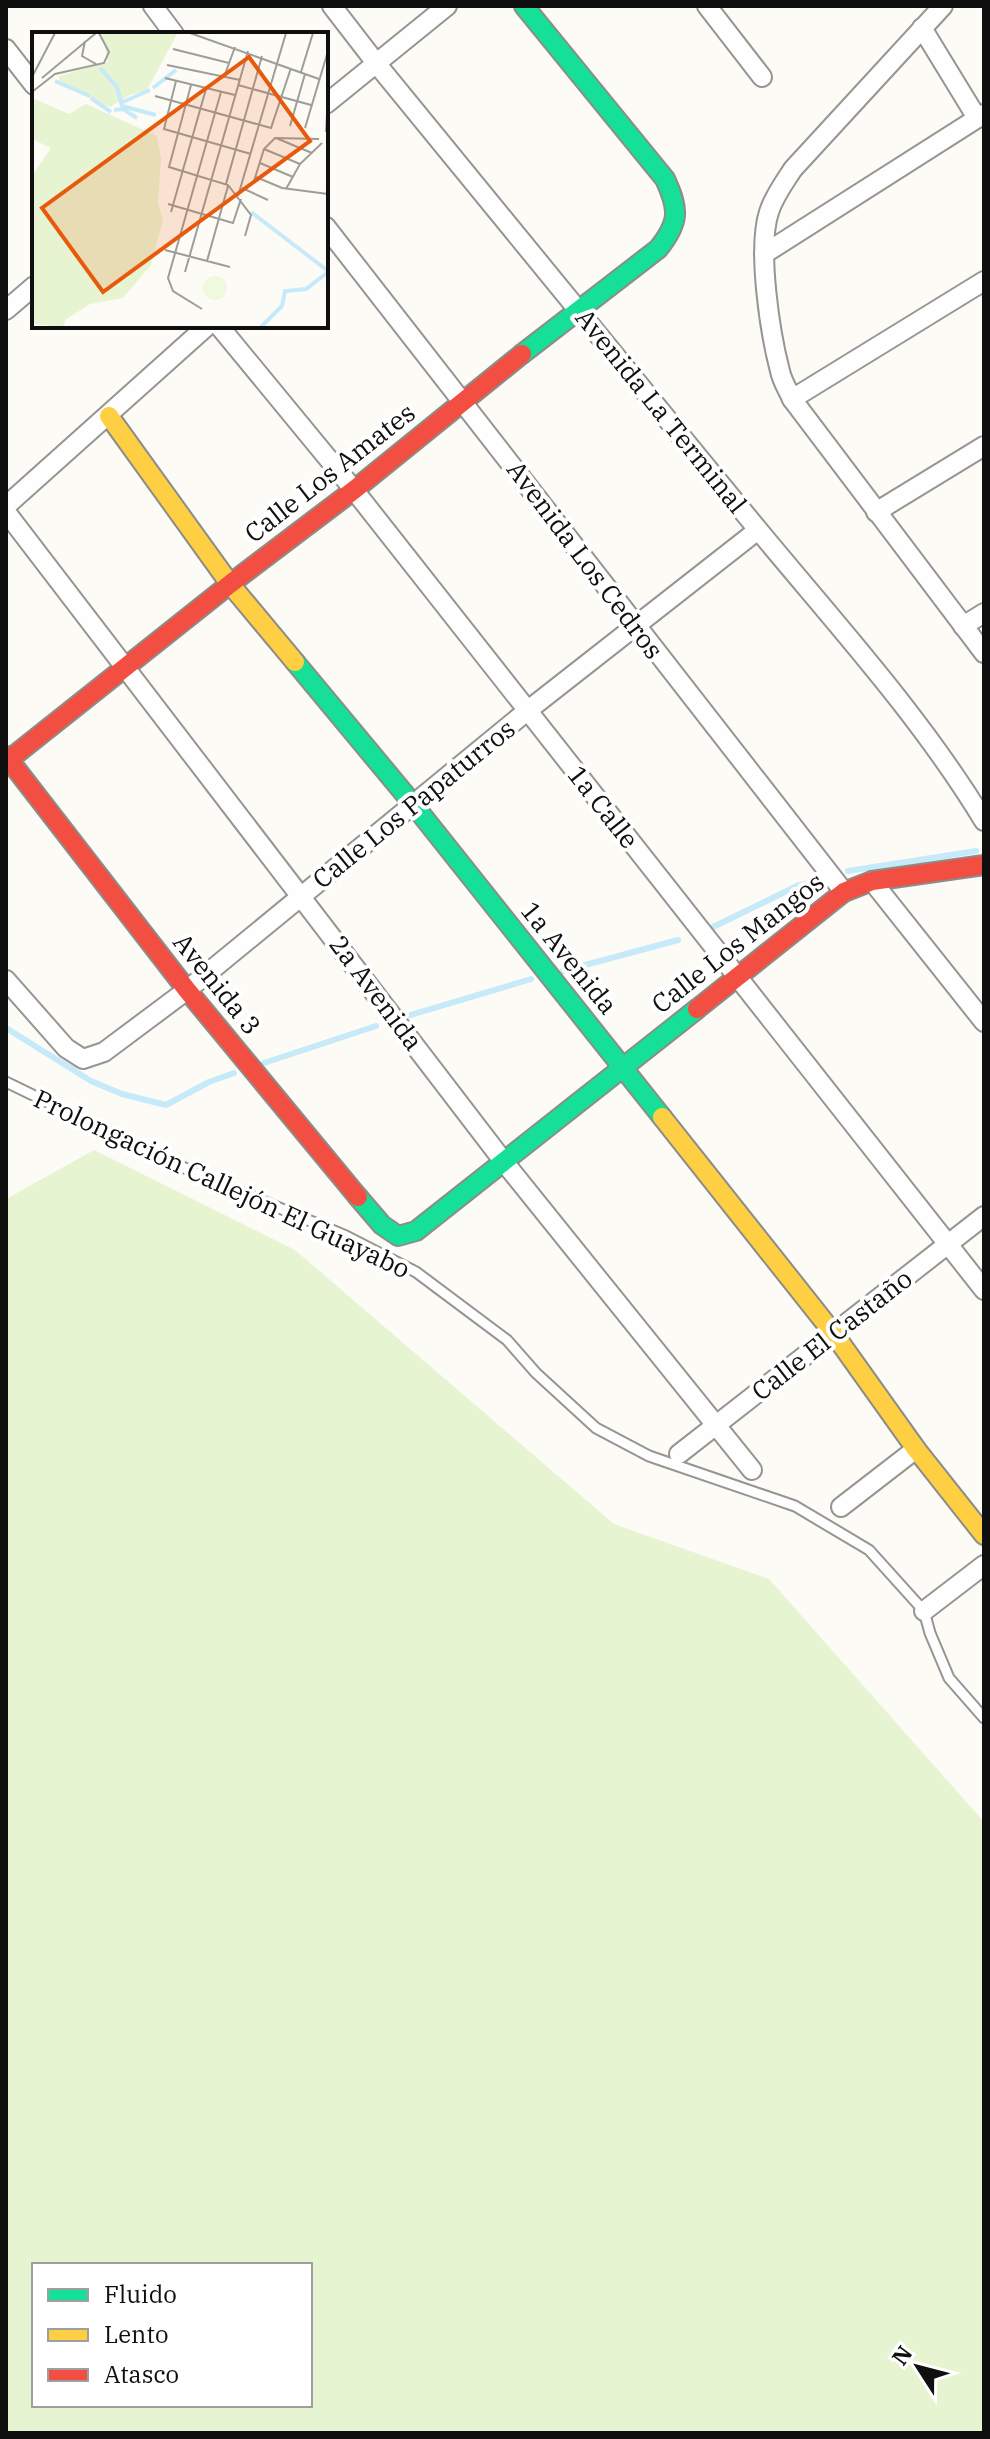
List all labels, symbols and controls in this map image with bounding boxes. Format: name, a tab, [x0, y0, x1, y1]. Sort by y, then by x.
inset map	[32, 32, 328, 328]
street label: Avenida La Terminal	[569, 301, 755, 520]
street label: Calle Los Amates	[237, 395, 422, 550]
street label: Avenida Los Cedros	[500, 453, 672, 665]
street label: Calle Los Papaturros	[305, 711, 522, 895]
street label: 1a Calle	[561, 758, 647, 855]
street label: Calle Los Mangos	[644, 864, 831, 1020]
street label: 1a Avenida	[514, 894, 626, 1021]
street label: Avenida 3	[166, 926, 269, 1041]
street label: 2a Avenida	[322, 928, 431, 1057]
street label: Prolongación Callejón El Guayabo	[29, 1081, 416, 1285]
street label: Calle El Castaño	[744, 1261, 919, 1408]
legend	[32, 2263, 312, 2407]
text: Fluido	[104, 2278, 177, 2310]
text: Lento	[104, 2318, 168, 2350]
north arrow	[878, 2327, 958, 2407]
text: N	[885, 2339, 918, 2371]
text: Atasco	[104, 2358, 179, 2390]

